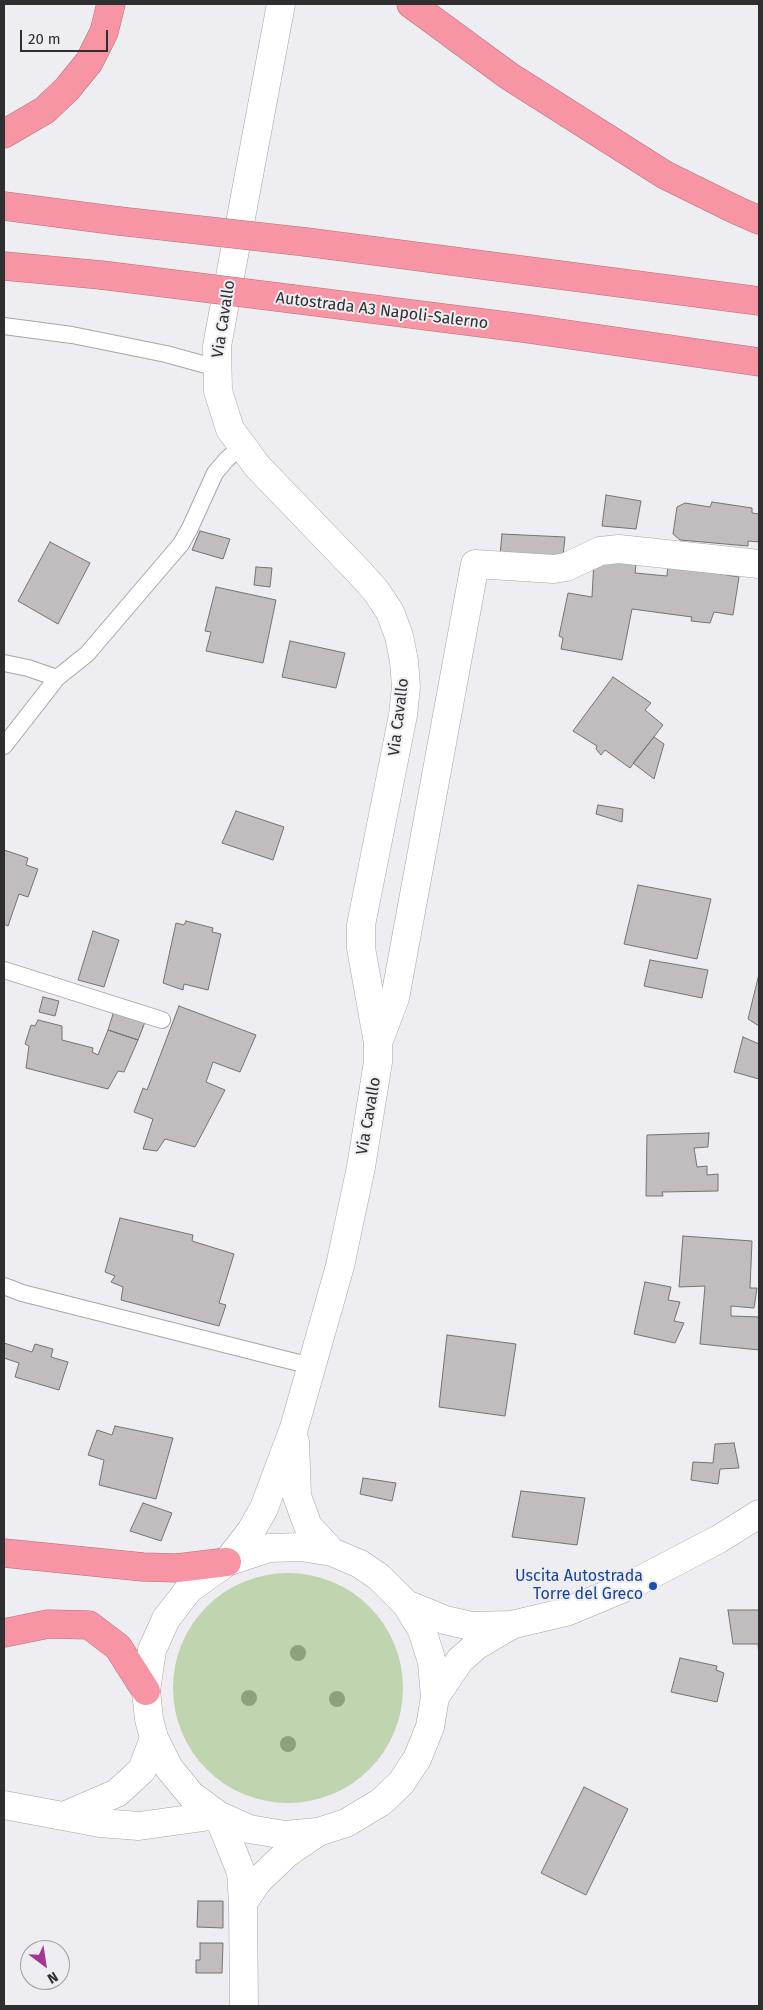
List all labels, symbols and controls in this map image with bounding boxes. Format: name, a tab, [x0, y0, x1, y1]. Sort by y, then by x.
scale bar	[22, 20, 110, 52]
text: 20 m	[28, 30, 61, 48]
street label: Via Cavallo	[208, 279, 240, 359]
street label: Autostrada A3 Napoli-Salerno	[275, 288, 489, 334]
street label: Via Cavallo	[385, 677, 413, 757]
street label: Via Cavallo	[353, 1076, 385, 1156]
place label: Uscita Autostrada Torre del Greco	[515, 1567, 643, 1605]
marker: Uscita Autostrada Torre del Greco	[647, 1580, 659, 1592]
north arrow	[20, 1940, 70, 1990]
text: N	[44, 1968, 61, 1987]

